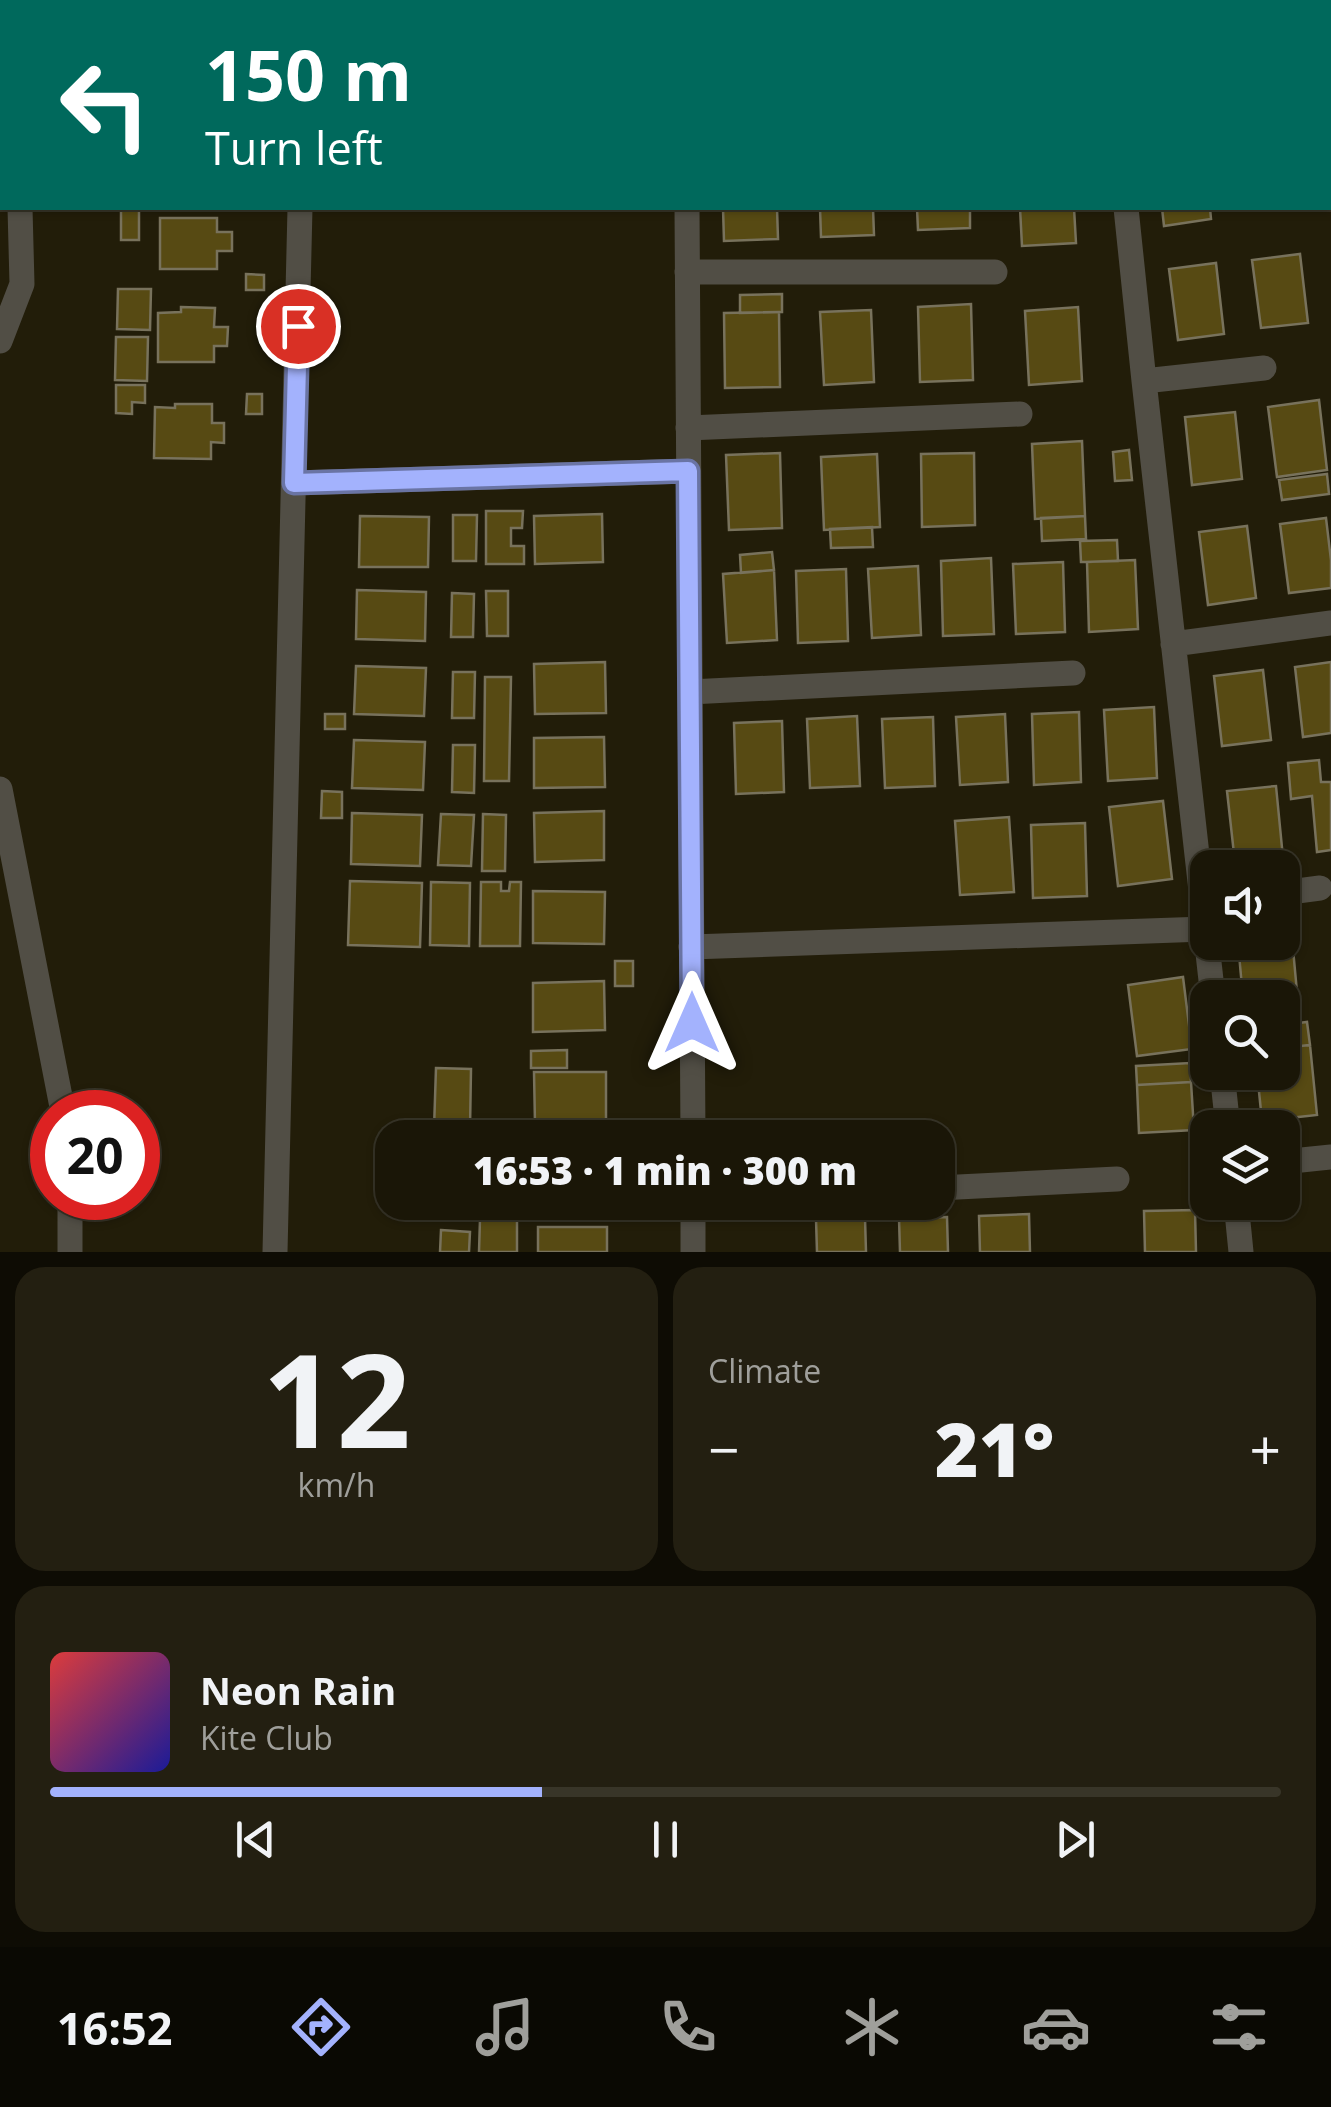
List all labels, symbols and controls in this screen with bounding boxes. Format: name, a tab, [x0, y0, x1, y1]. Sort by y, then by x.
text: 150 m	[205, 26, 412, 122]
icon: left	[40, 40, 170, 170]
text: Turn left	[205, 117, 383, 178]
pin	[256, 284, 341, 369]
icon: arrive	[271, 299, 326, 354]
map controls	[1190, 850, 1300, 1220]
button: sound	[1190, 850, 1300, 960]
position arrow	[640, 971, 744, 1075]
button: search	[1190, 980, 1300, 1090]
speed limit sign: 20	[30, 1090, 160, 1220]
button: layers	[1190, 1110, 1300, 1220]
text: 16:53 · 1 min · 300 m	[473, 1144, 857, 1196]
text: 12	[262, 1309, 411, 1486]
text: Climate	[708, 1349, 821, 1392]
text: 21°	[935, 1397, 1054, 1499]
text: −	[708, 1411, 739, 1486]
text: +	[1250, 1411, 1281, 1486]
text: km/h	[298, 1463, 375, 1506]
text: Neon Rain	[200, 1664, 396, 1716]
text: Kite Club	[200, 1716, 333, 1759]
icon: previous	[228, 1812, 283, 1867]
icon: pause	[638, 1812, 693, 1867]
icon: next	[1048, 1812, 1103, 1867]
icon: directions	[286, 1992, 356, 2062]
icon: music	[470, 1992, 540, 2062]
icon: phone	[653, 1992, 723, 2062]
icon: climate	[837, 1992, 907, 2062]
icon: car	[1021, 1992, 1091, 2062]
icon: filters	[1204, 1992, 1274, 2062]
text: 16:52	[57, 1997, 173, 2058]

